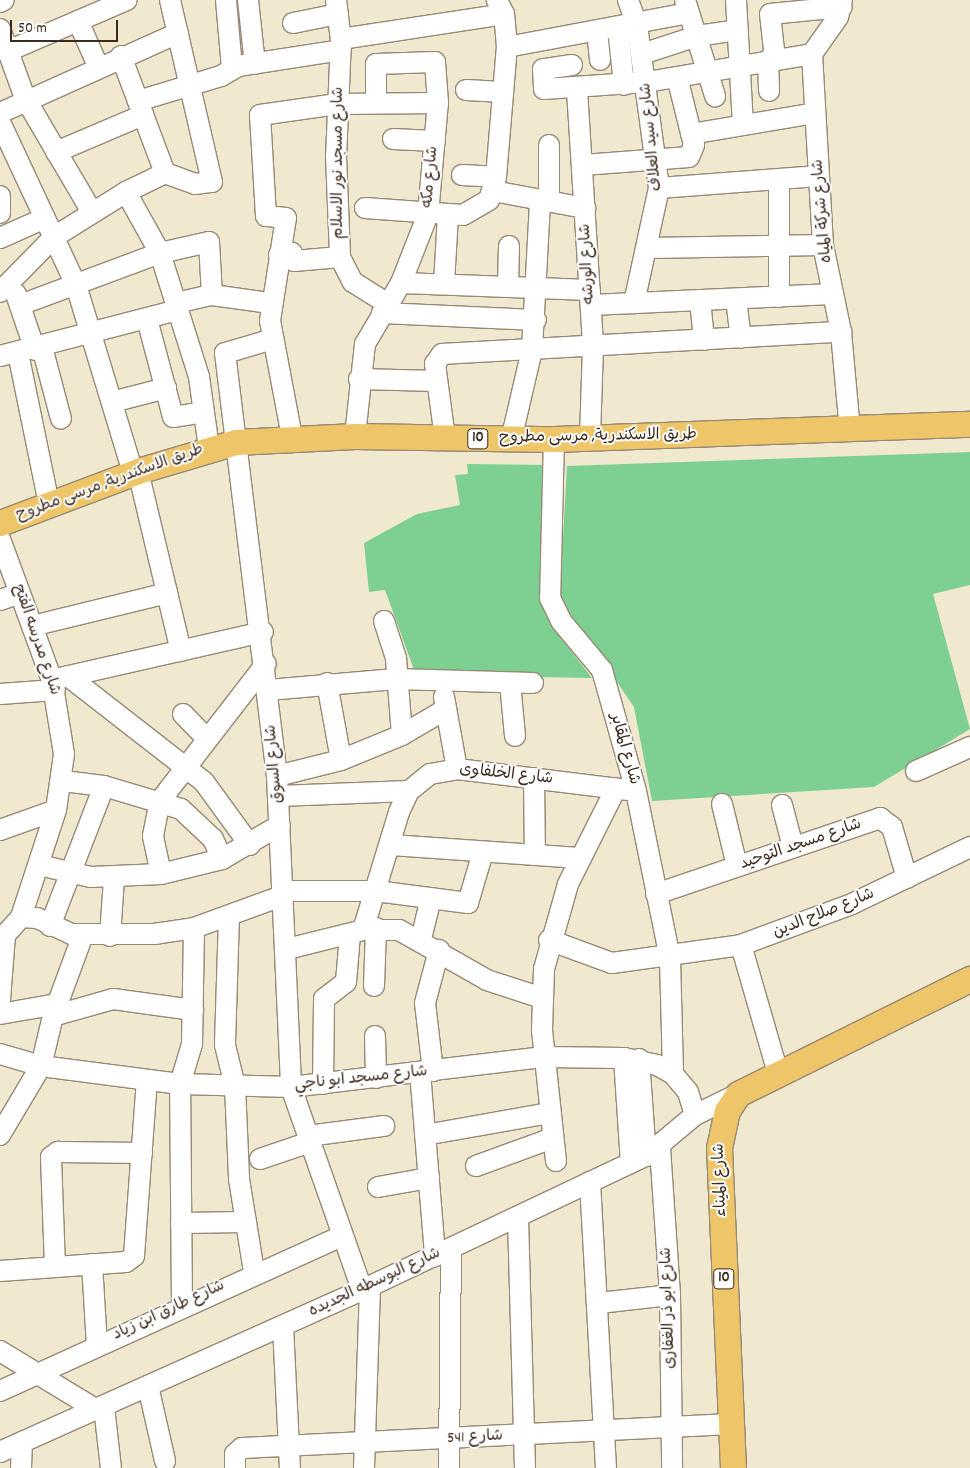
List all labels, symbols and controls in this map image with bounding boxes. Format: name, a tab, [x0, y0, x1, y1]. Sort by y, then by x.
scale bar	[12, 10, 120, 42]
text: 50 m	[18, 18, 47, 40]
street label: شارع سيد العلاف	[637, 82, 667, 192]
street label: شارع مسجد نور الاسلام	[329, 87, 349, 239]
street label: شارع مكه	[419, 145, 443, 209]
street label: شارع شركة المياه	[809, 158, 837, 264]
street label: شارع الورشه	[576, 223, 600, 305]
road number: 10	[467, 426, 489, 452]
street label: طريق الاسكندرية, مرسى مطروح	[499, 426, 697, 448]
street label: طريق الاسكندرية, مرسى مطروح	[14, 440, 206, 526]
street label: شارع مدرسه الفتح	[8, 582, 64, 698]
street label: شارع المقابر	[605, 711, 643, 787]
street label: شارع السوق	[262, 724, 288, 804]
street label: شارع الخلفاوى	[458, 761, 554, 789]
street label: شارع مسجد التوحيد	[738, 815, 864, 875]
street label: شارع صلاح الدين	[770, 885, 878, 943]
street label: شارع مسجد ابو ناجي	[294, 1062, 428, 1096]
street label: شارع الميناء	[710, 1143, 732, 1217]
street label: شارع البوسطه الجديده	[306, 1244, 444, 1322]
street label: شارع ابو ذر الغفارى	[657, 1247, 681, 1369]
road number: 10	[713, 1266, 735, 1292]
street label: شارع طارق ابن زياد	[110, 1277, 228, 1345]
street label: شارع 541	[447, 1427, 503, 1449]

